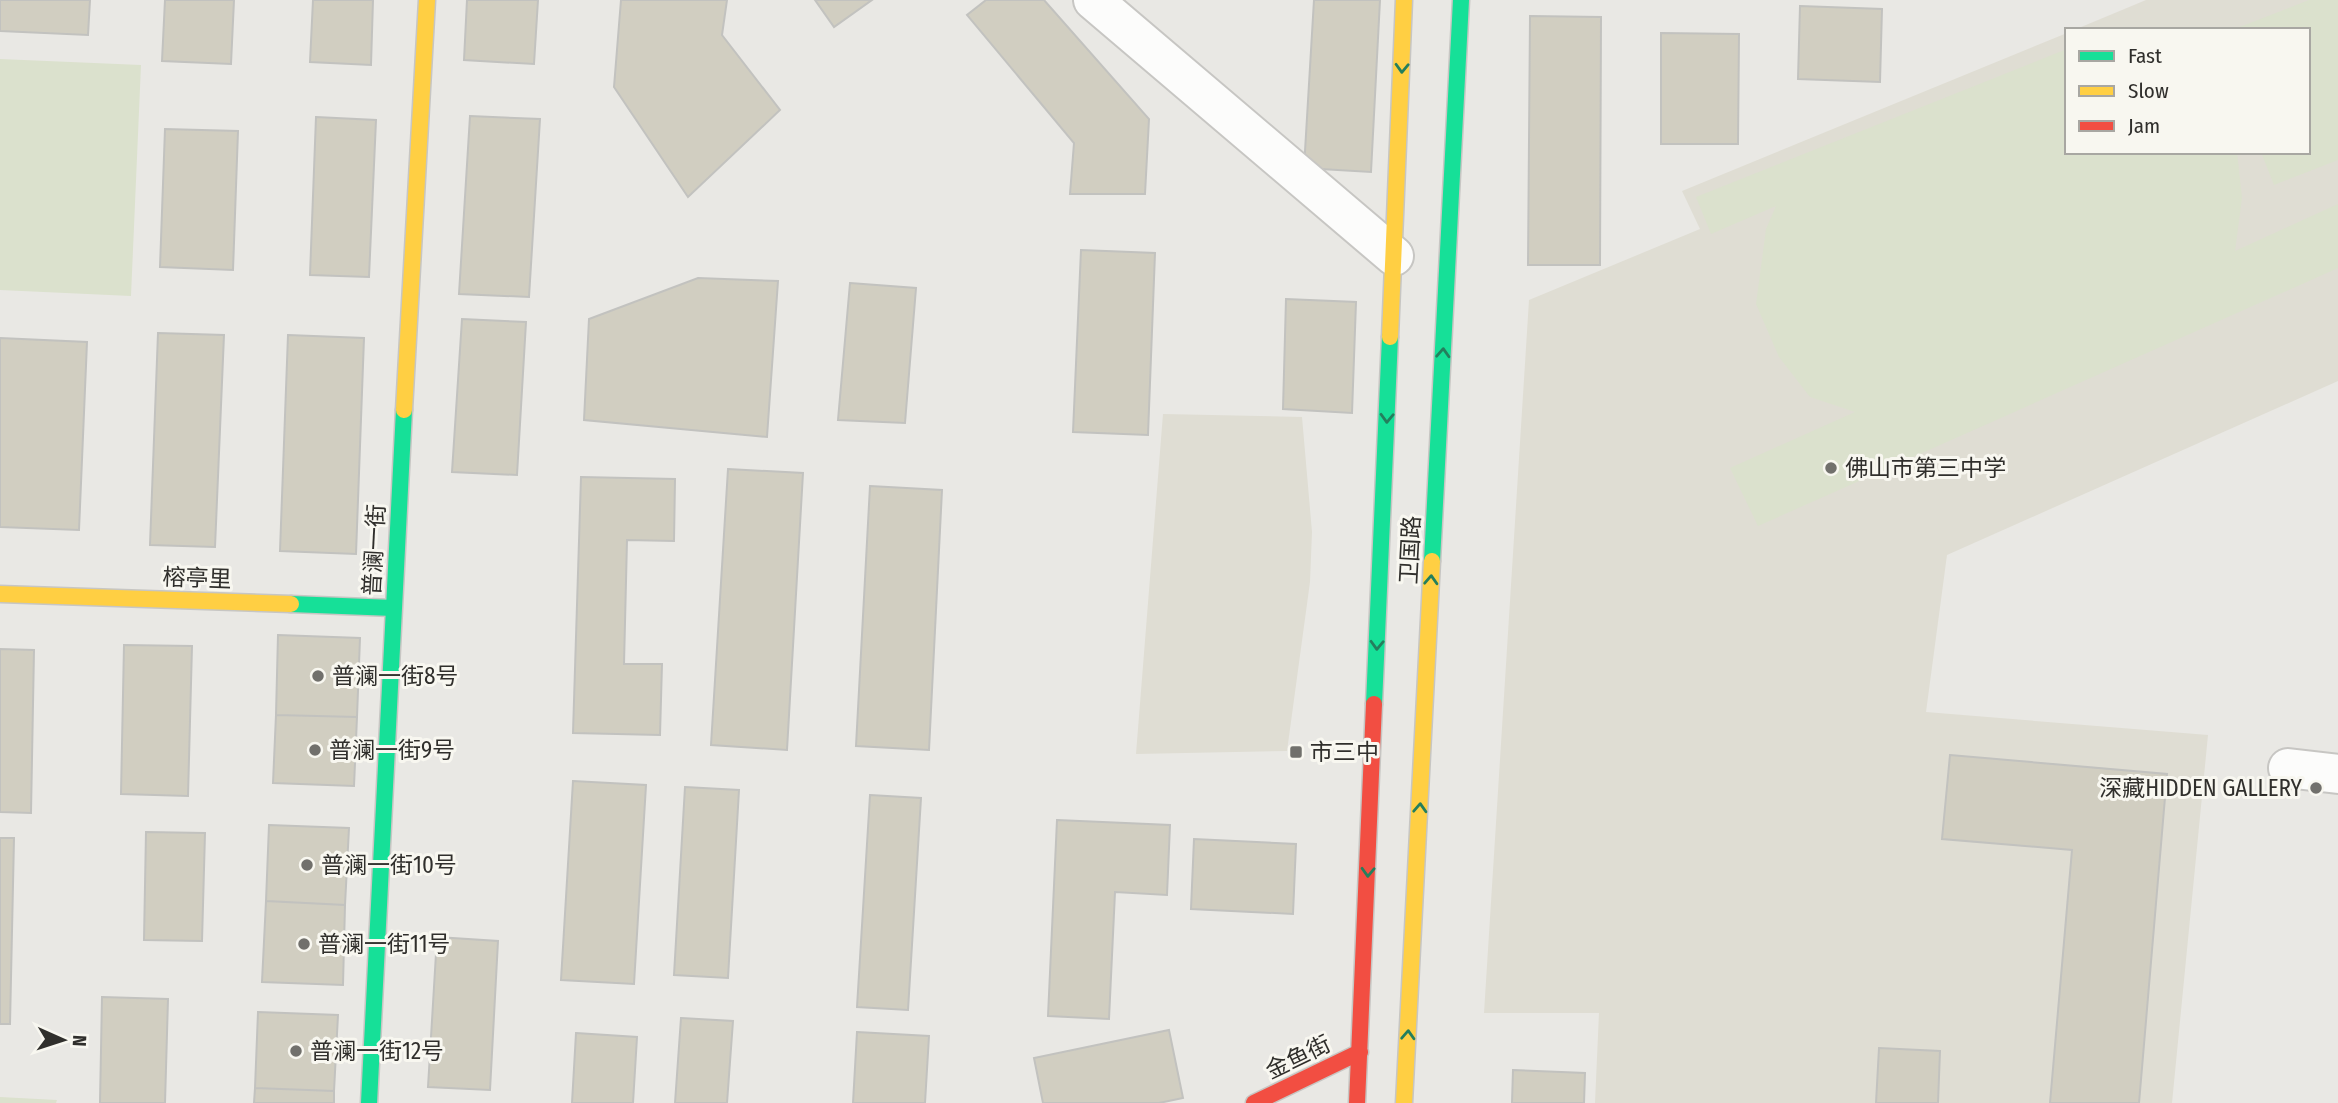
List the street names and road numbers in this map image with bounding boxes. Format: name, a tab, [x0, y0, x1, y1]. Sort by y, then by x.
street label: 普澜一街	[358, 503, 390, 597]
street label: 卫国路	[1394, 515, 1426, 585]
street label: 榕亭里	[162, 563, 232, 593]
street label: 金鱼街	[1261, 1029, 1335, 1085]

